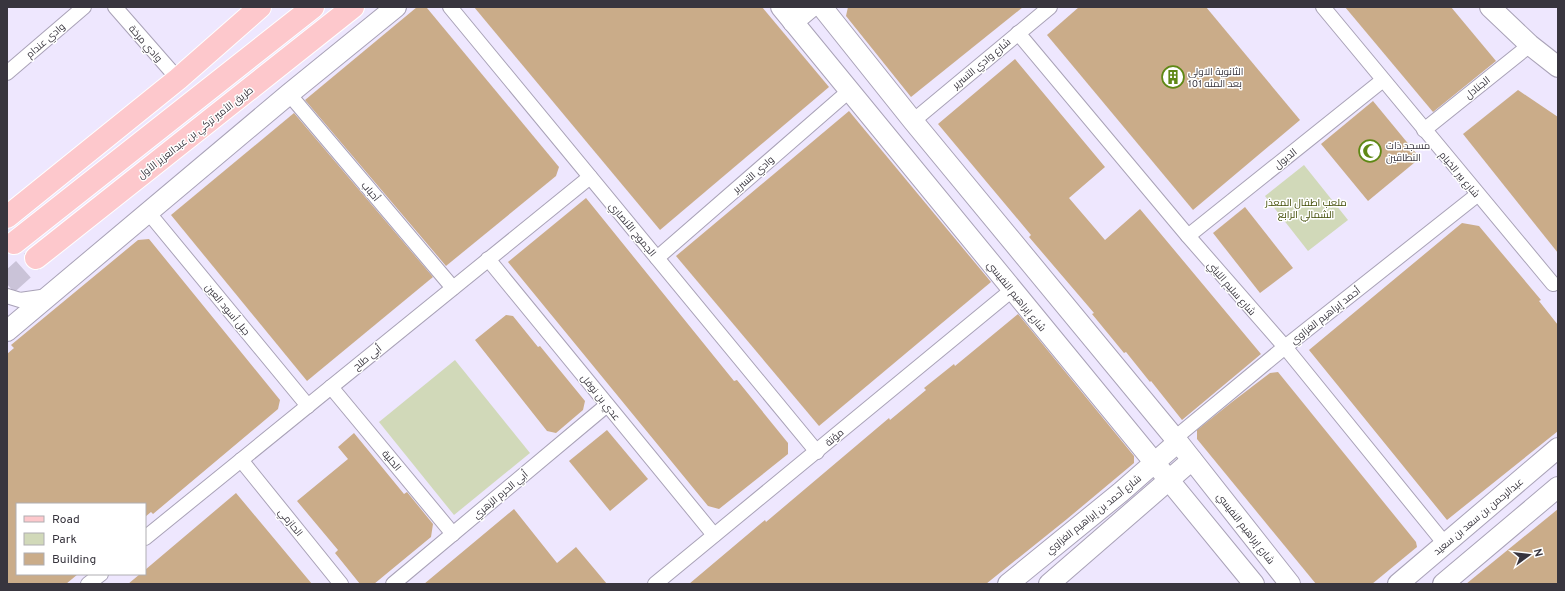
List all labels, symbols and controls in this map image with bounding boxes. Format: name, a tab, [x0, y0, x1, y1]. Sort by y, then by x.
street label: وادي عندام	[24, 21, 68, 62]
street label: وادي مرخة	[125, 23, 165, 65]
street label: شارع وادي التسرير	[949, 36, 1014, 93]
building icon: الثانوية الاولى بعد المئه 101	[1160, 64, 1186, 90]
place label: الثانوية الاولى بعد المئه 101	[1188, 66, 1243, 91]
street label: الجنادل	[1463, 74, 1493, 102]
street label: طريق الأمير تركي بن عبدالعزيز الأول	[135, 84, 256, 182]
mosque icon: مسجد ذات النطاقين	[1357, 138, 1383, 164]
place label: مسجد ذات النطاقين	[1386, 140, 1430, 165]
street label: الدبول	[1272, 146, 1300, 172]
street label: شارع بير الخيام	[1436, 149, 1482, 201]
street label: وادي التسرير	[730, 154, 777, 197]
street label: أحباب	[358, 179, 383, 205]
park label: ملعب اطفال المعذر الشمالي الرابع	[1264, 197, 1347, 222]
street label: الجموح الأنصاري	[605, 200, 658, 260]
street label: شارع إبراهيم النفيسي	[983, 259, 1048, 335]
street label: شارع سليم الليثي	[1204, 259, 1258, 319]
street label: جبل أسود العين	[201, 281, 253, 338]
street label: أحمد إبراهيم الغزاوي	[1288, 284, 1364, 348]
street label: أبي طلح	[350, 342, 385, 374]
street label: عدي بن نوفل	[577, 372, 623, 424]
street label: مؤتة	[823, 427, 847, 450]
street label: الحلية	[378, 448, 403, 474]
street label: أبي الحرم الزهري	[470, 467, 531, 522]
street label: شارع أحمد بن إبراهيم الغزاوي	[1043, 472, 1144, 558]
street label: عبدالرحمن بن سعد بن سعيد	[1431, 476, 1527, 559]
street label: شارع إبراهيم النفيسي	[1213, 491, 1277, 567]
legend	[16, 503, 146, 575]
street label: الحازمي	[275, 506, 305, 540]
text: Road	[52, 512, 80, 528]
text: Park	[52, 532, 77, 548]
north arrow	[1509, 535, 1549, 575]
text: N	[1530, 547, 1545, 558]
text: Building	[52, 552, 96, 568]

